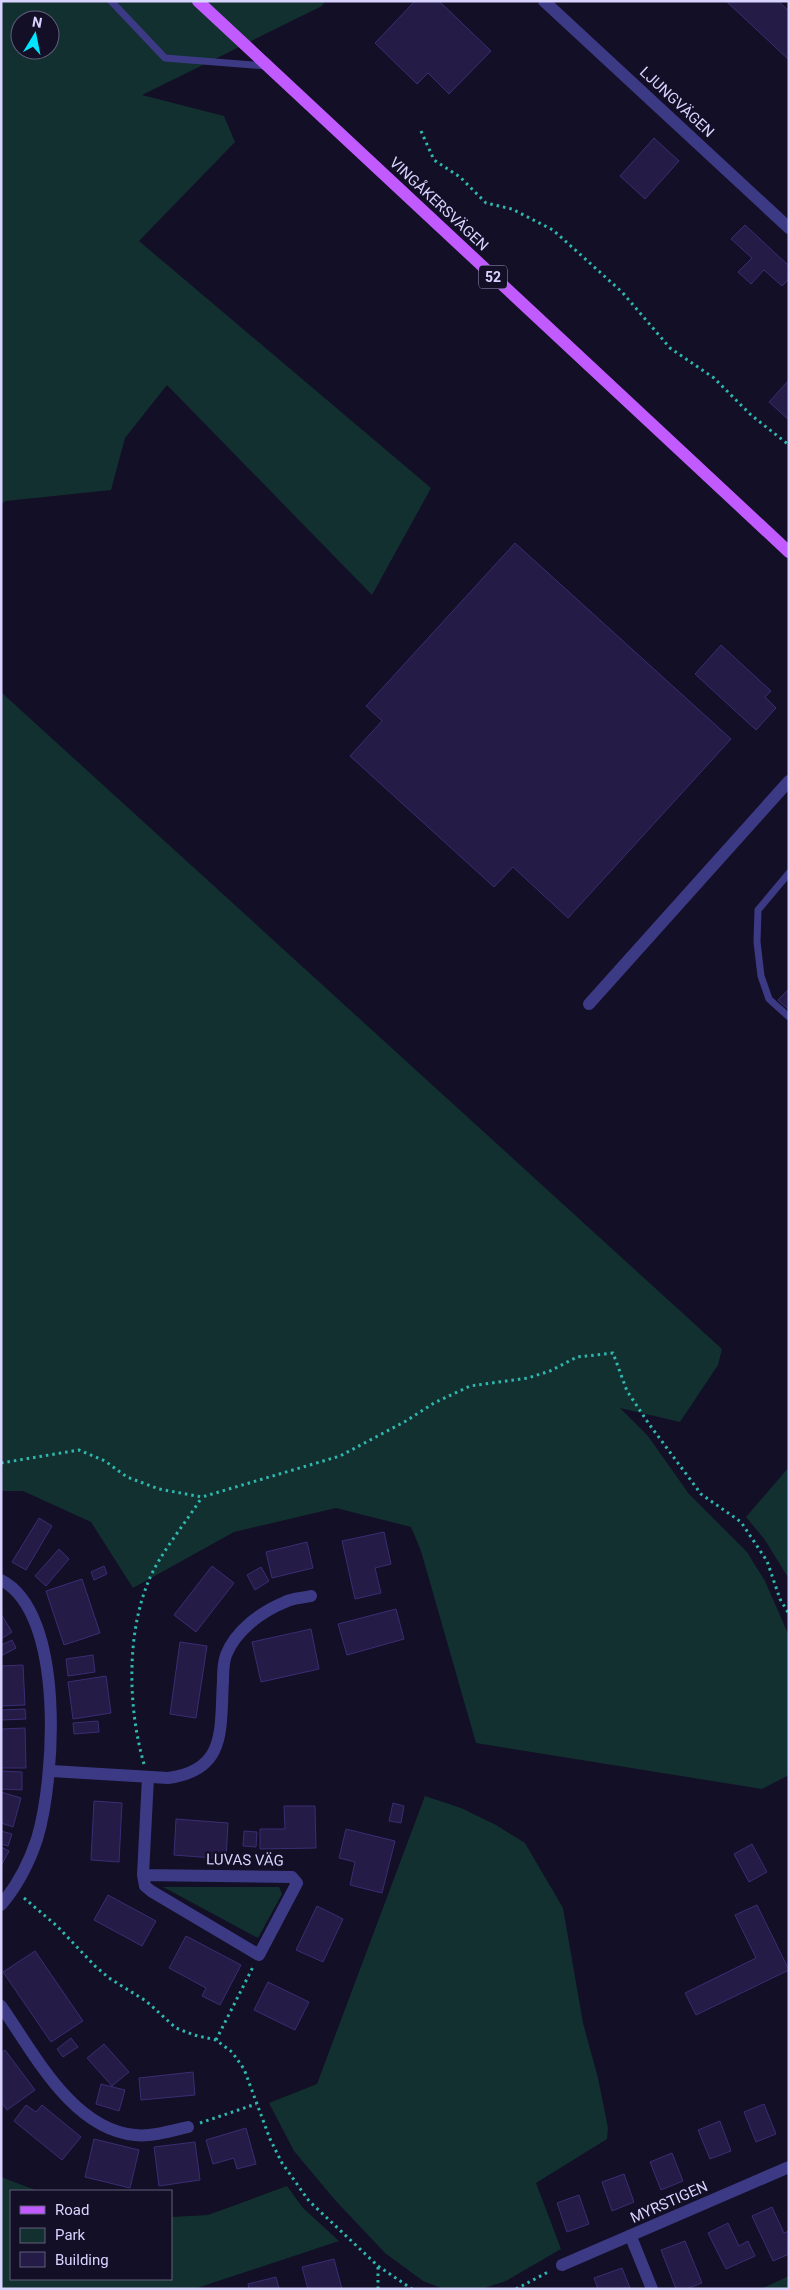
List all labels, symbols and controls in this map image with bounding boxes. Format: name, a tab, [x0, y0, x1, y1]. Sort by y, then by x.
north arrow	[10, 10, 60, 60]
text: N	[31, 13, 44, 31]
street label: LJUNGVÄGEN	[636, 63, 718, 141]
street label: VINGÅKERSVÄGEN	[386, 154, 492, 254]
road number: 52	[479, 266, 507, 288]
street label: LUVAS VÄG	[206, 1850, 284, 1870]
street label: MYRSTIGEN	[628, 2177, 710, 2227]
legend	[10, 2190, 172, 2280]
text: Road	[55, 2201, 89, 2219]
text: Park	[55, 2226, 86, 2244]
text: Building	[55, 2251, 109, 2269]

